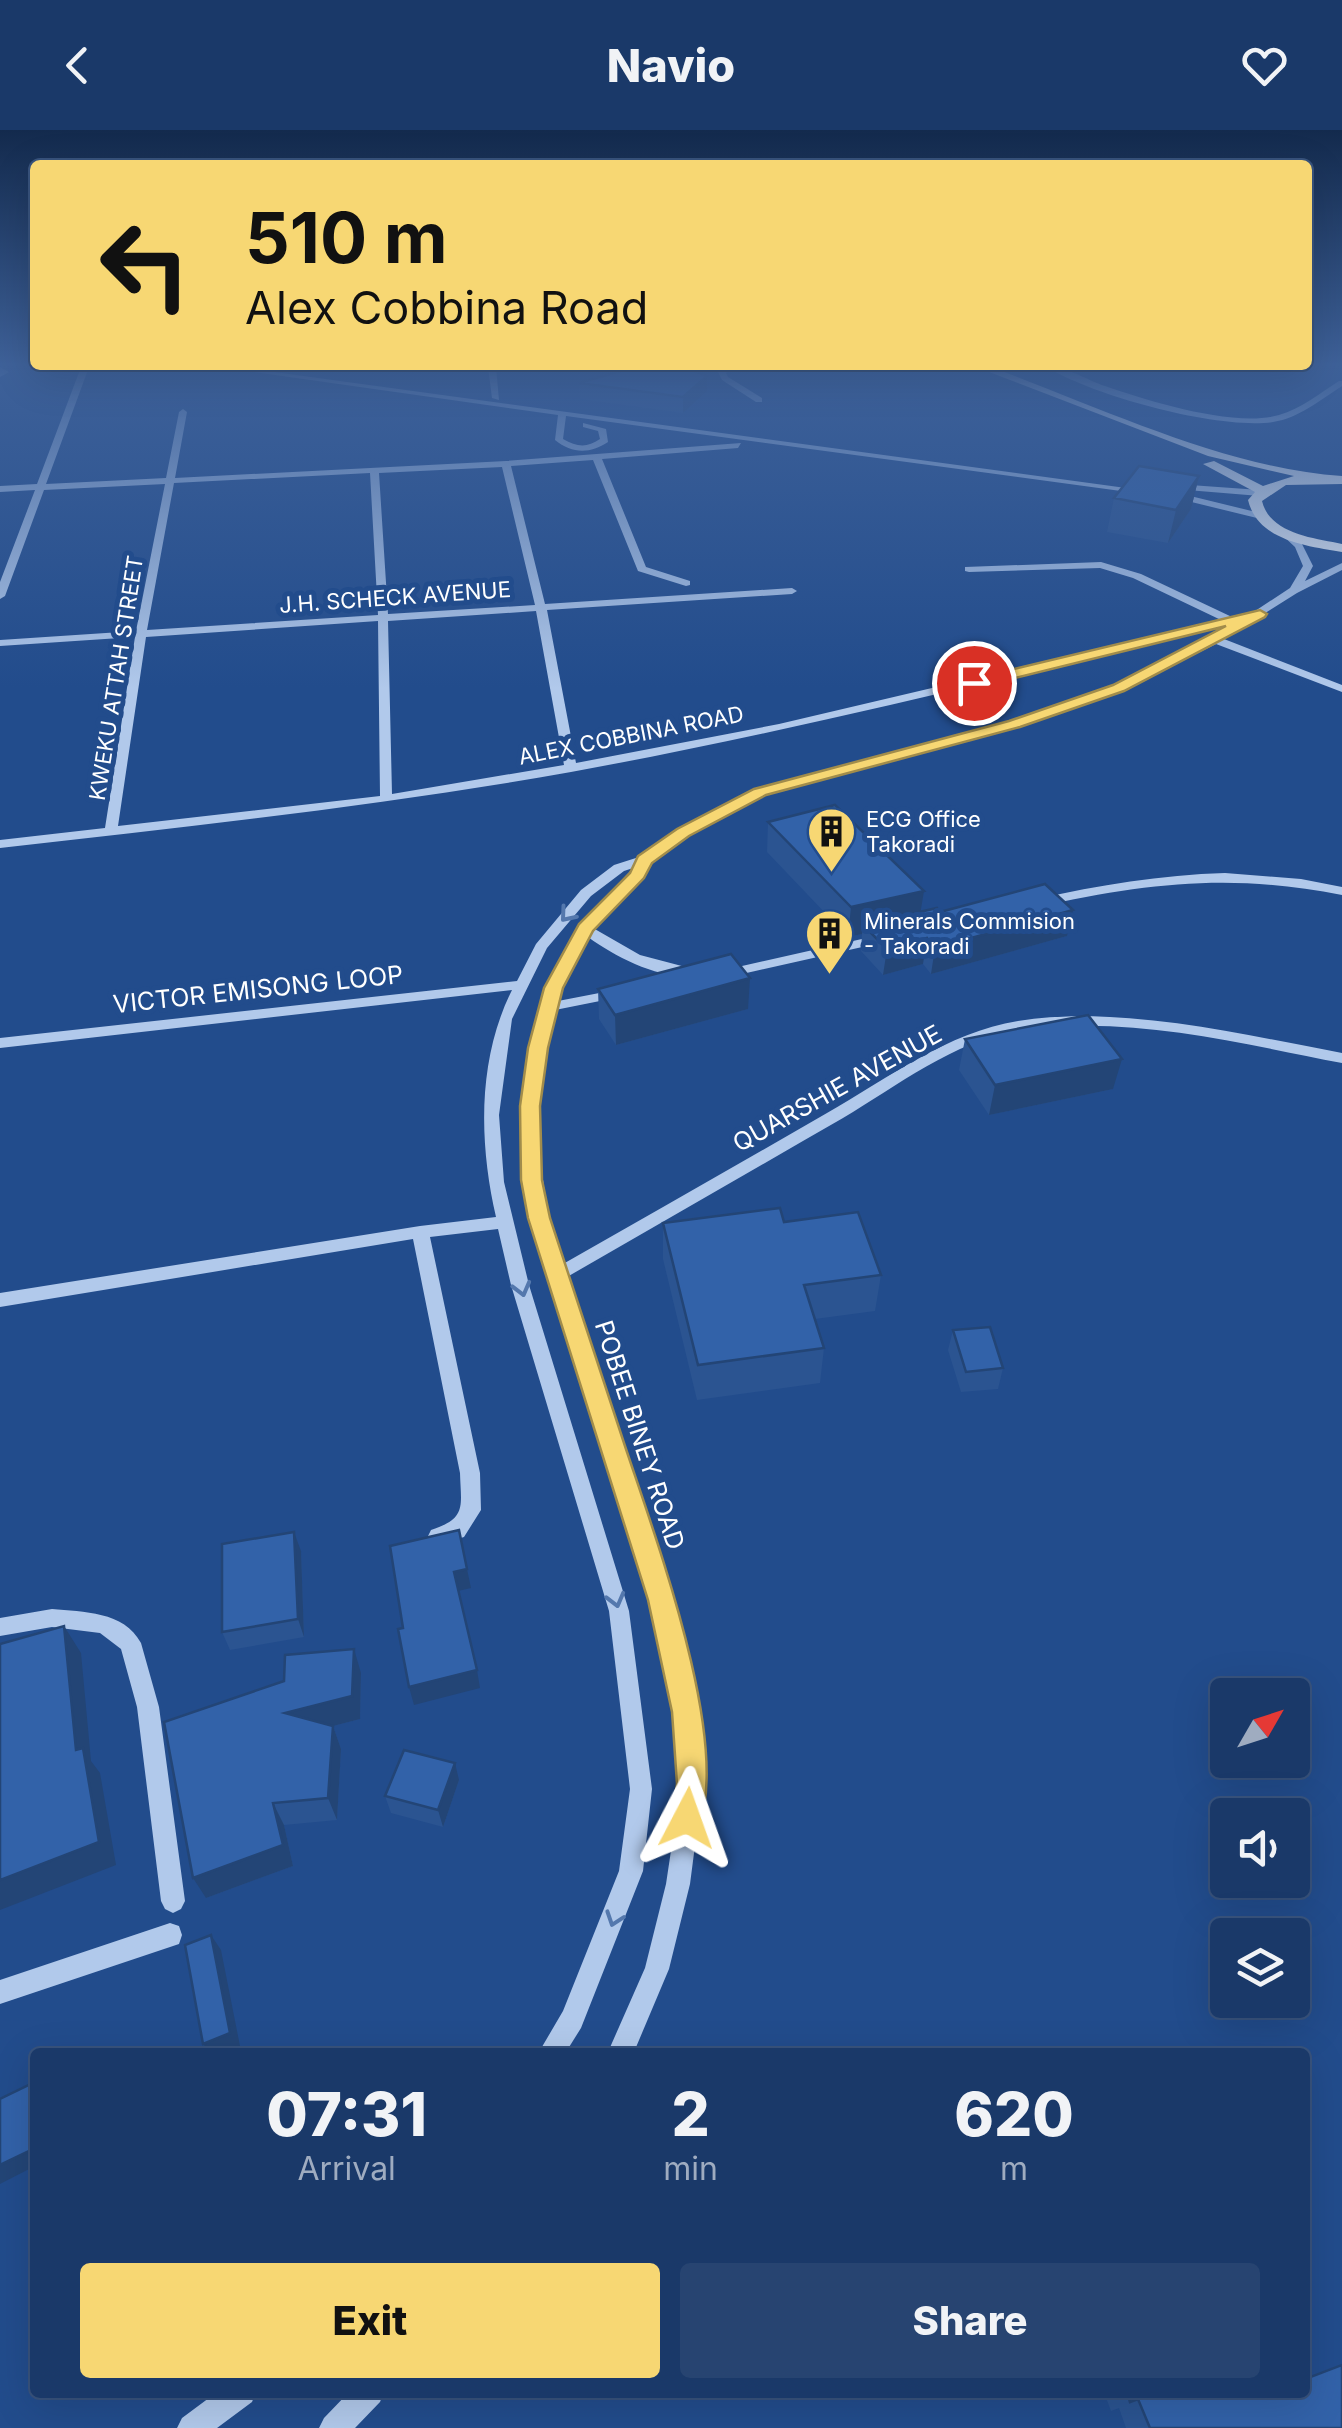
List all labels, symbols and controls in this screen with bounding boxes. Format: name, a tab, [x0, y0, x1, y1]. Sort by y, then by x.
icon: back	[50, 38, 105, 93]
text: Navio	[607, 38, 735, 93]
icon: heart	[1237, 38, 1292, 93]
text: 510 m	[245, 195, 448, 280]
icon: left	[80, 200, 210, 330]
text: Alex Cobbina Road	[245, 280, 648, 335]
street label: KWEKU ATTAH STREET	[84, 554, 148, 802]
street label: J.H. SCHECK AVENUE	[278, 576, 512, 618]
pin	[932, 641, 1017, 726]
icon: arrive	[947, 656, 1002, 711]
street label: ALEX COBBINA ROAD	[516, 700, 746, 770]
building icon: ECG Office Takoradi	[805, 806, 857, 874]
place label: ECG Office Takoradi	[866, 806, 981, 857]
one-way arrow	[560, 904, 578, 922]
building icon: Minerals Commision - Takoradi	[803, 908, 855, 976]
place label: Minerals Commision - Takoradi	[864, 908, 1075, 959]
street label: VICTOR EMISONG LOOP	[111, 959, 405, 1019]
street label: QUARSHIE AVENUE	[727, 1018, 947, 1158]
one-way arrow	[510, 1279, 531, 1296]
street label: POBEE BINEY ROAD	[589, 1317, 691, 1553]
one-way arrow	[604, 1591, 625, 1608]
north arrow	[1210, 1678, 1310, 1778]
map controls	[1210, 1678, 1310, 2018]
position arrow	[635, 1766, 739, 1870]
button: sound	[1210, 1798, 1310, 1898]
one-way arrow	[605, 1910, 626, 1927]
button: layers	[1210, 1918, 1310, 2018]
text: 07:31	[266, 2078, 427, 2150]
text: 2	[671, 2078, 710, 2150]
text: 620	[954, 2078, 1074, 2150]
text: Arrival	[297, 2149, 396, 2188]
text: min	[663, 2149, 718, 2188]
text: m	[1000, 2149, 1028, 2188]
button: Exit	[80, 2263, 660, 2378]
button: Share	[680, 2263, 1260, 2378]

